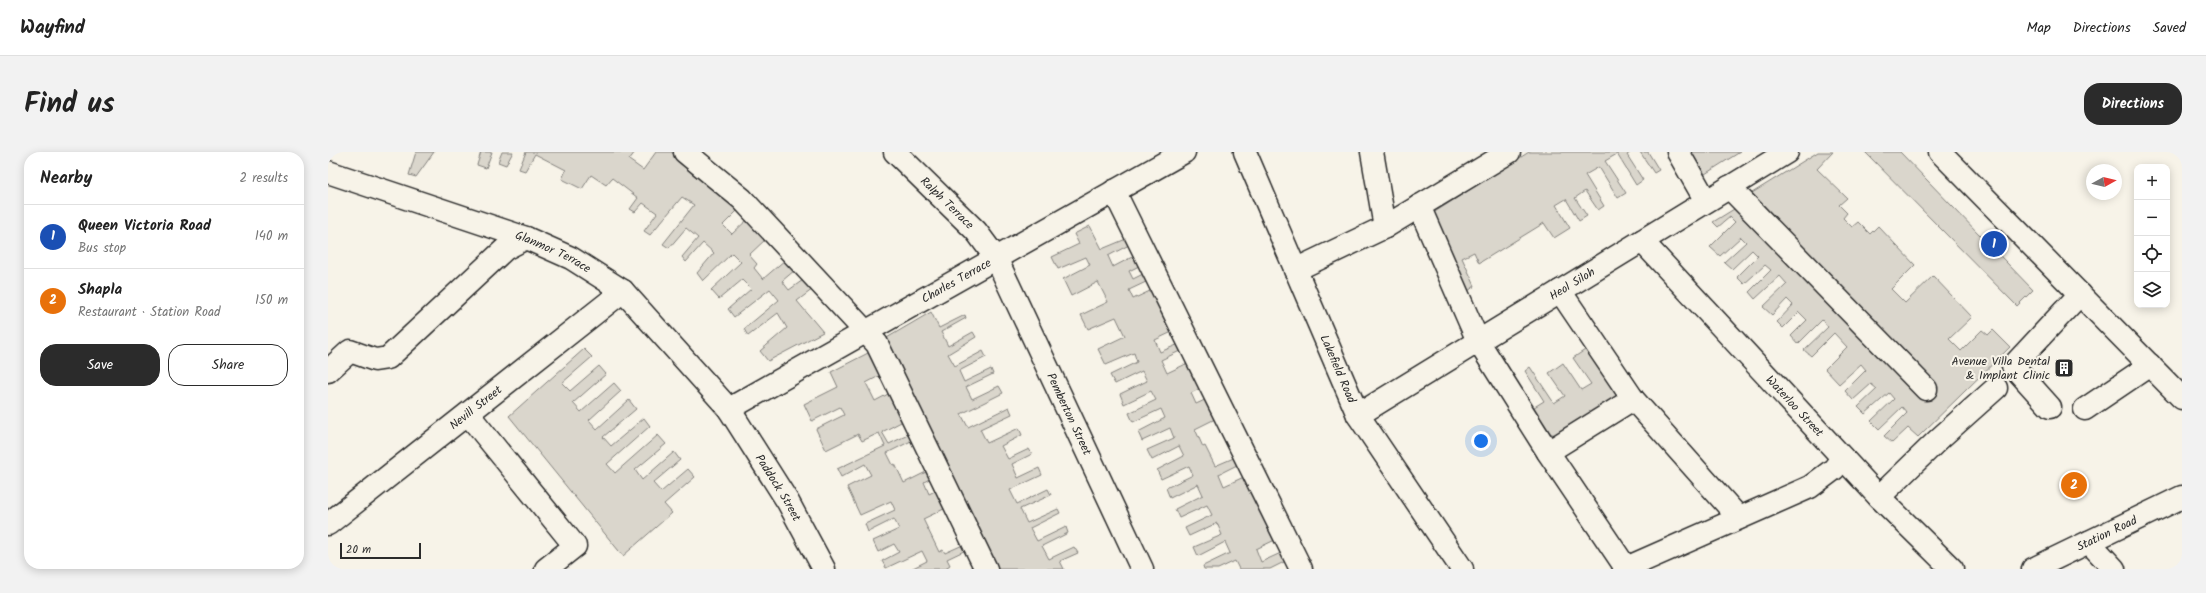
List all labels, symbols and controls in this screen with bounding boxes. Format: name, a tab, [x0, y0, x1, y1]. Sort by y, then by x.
text: Wayfind	[20, 13, 85, 43]
text: Map	[2026, 17, 2051, 39]
text: Directions	[2073, 17, 2131, 39]
text: Saved	[2153, 17, 2186, 39]
text: Find us	[24, 82, 115, 127]
button: Directions	[2084, 83, 2182, 125]
north arrow	[2086, 164, 2122, 200]
map controls	[2134, 164, 2170, 308]
button: +	[2134, 164, 2170, 200]
text: Nearby	[40, 165, 92, 192]
text: 2 results	[240, 168, 288, 189]
street label: Ralph Terrace	[916, 173, 979, 235]
button: −	[2134, 200, 2170, 236]
text: Queen Victoria Road	[78, 214, 211, 238]
text: 1	[51, 226, 55, 247]
text: 140 m	[255, 226, 288, 247]
street label: Glanmor Terrace	[513, 226, 595, 279]
pin: 1	[1981, 229, 2007, 259]
button: locate	[2134, 236, 2170, 272]
text: Bus stop	[78, 238, 126, 259]
street label: Charles Terrace	[918, 253, 996, 308]
street label: Heol Siloh	[1546, 263, 1599, 306]
button: layers	[2134, 272, 2170, 308]
text: Shapla	[78, 278, 122, 302]
text: 2	[49, 290, 57, 311]
text: 150 m	[255, 290, 288, 311]
text: Restaurant · Station Road	[78, 302, 220, 323]
street label: Lakefield Road	[1315, 332, 1361, 407]
button: Save	[40, 344, 160, 386]
button: Share	[168, 344, 288, 386]
place label: Avenue Villa Dental & Implant Clinic	[1952, 352, 2050, 385]
building icon: Avenue Villa Dental & Implant Clinic	[2053, 357, 2075, 379]
street label: Pemberton Street	[1041, 370, 1096, 459]
street label: Waterloo Street	[1761, 371, 1828, 442]
street label: Nevill Street	[445, 381, 507, 435]
your location	[1471, 431, 1491, 451]
street label: Paddock Street	[750, 451, 806, 525]
pin: 2	[2061, 470, 2087, 500]
street label: Station Road	[2074, 511, 2141, 556]
scale bar	[340, 541, 421, 560]
text: 20 m	[346, 541, 371, 559]

